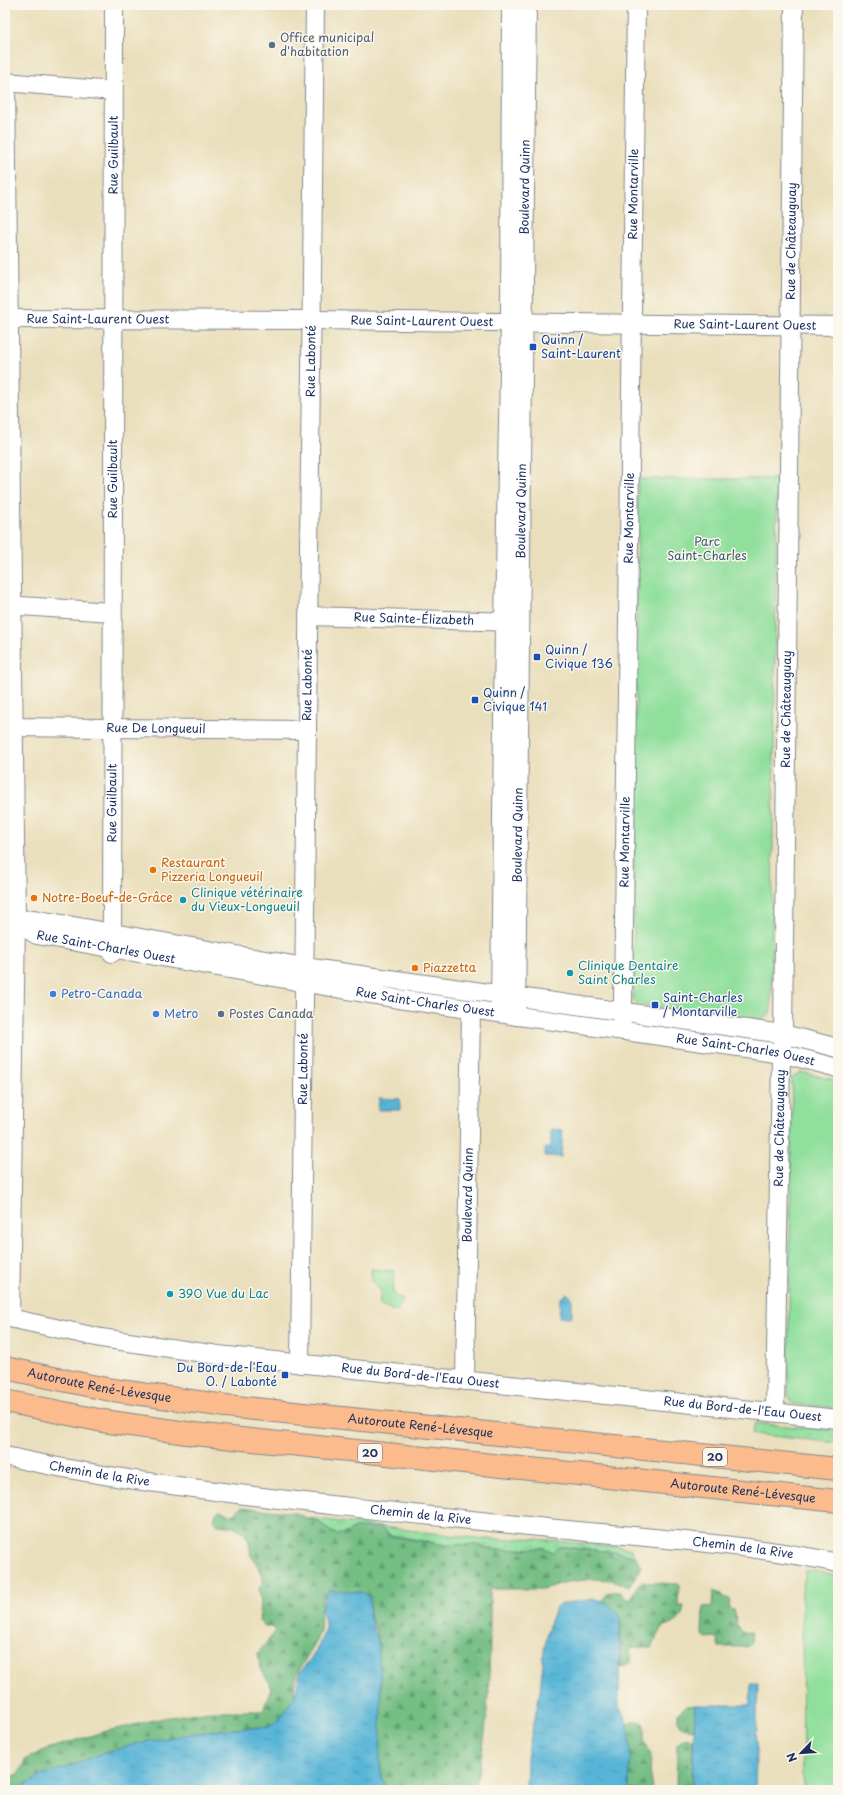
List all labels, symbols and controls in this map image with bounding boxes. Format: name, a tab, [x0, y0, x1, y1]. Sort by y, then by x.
place label: Office municipal d'habitation	[280, 28, 374, 60]
marker: Office municipal d'habitation	[267, 40, 277, 50]
street label: Rue Guilbault	[104, 115, 122, 194]
street label: Boulevard Quinn	[515, 139, 534, 235]
street label: Rue Montarville	[623, 148, 642, 240]
street label: Rue de Châteauguay	[781, 182, 800, 300]
street label: Rue Saint-Laurent Ouest	[27, 309, 170, 328]
street label: Rue Saint-Laurent Ouest	[350, 310, 494, 330]
street label: Rue Saint-Laurent Ouest	[673, 314, 817, 334]
street label: Rue Labonté	[301, 324, 319, 397]
place label: Quinn / Saint-Laurent	[541, 330, 621, 362]
marker: Quinn / Saint-Laurent	[528, 342, 538, 352]
street label: Rue Guilbault	[103, 439, 121, 518]
street label: Boulevard Quinn	[511, 463, 530, 559]
street label: Rue Montarville	[619, 472, 638, 564]
park label: Parc Saint-Charles	[667, 532, 747, 564]
street label: Rue Sainte-Élizabeth	[354, 607, 474, 629]
place label: Quinn / Civique 136	[545, 640, 613, 672]
street label: Rue Labonté	[297, 648, 316, 721]
street label: Rue de Châteauguay	[776, 650, 795, 768]
marker: Quinn / Civique 136	[532, 652, 542, 662]
place label: Quinn / Civique 141	[483, 683, 547, 715]
marker: Quinn / Civique 141	[470, 695, 480, 705]
street label: Rue De Longueuil	[106, 718, 206, 737]
street label: Rue Guilbault	[102, 763, 120, 842]
street label: Boulevard Quinn	[507, 787, 526, 883]
street label: Rue Montarville	[614, 796, 634, 888]
place label: Restaurant Pizzeria Longueuil	[161, 853, 263, 885]
marker: Restaurant Pizzeria Longueuil	[148, 865, 158, 875]
place label: Clinique vétérinaire du Vieux-Longueuil	[191, 883, 303, 915]
place label: Notre-Boeuf-de-Grâce	[42, 888, 173, 906]
marker: Notre-Boeuf-de-Grâce	[29, 893, 39, 903]
marker: Clinique vétérinaire du Vieux-Longueuil	[178, 895, 188, 905]
street label: Rue Saint-Charles Ouest	[35, 925, 177, 967]
place label: Clinique Dentaire Saint Charles	[578, 956, 678, 988]
place label: Piazzetta	[423, 958, 477, 976]
marker: Piazzetta	[410, 963, 420, 973]
marker: Clinique Dentaire Saint Charles	[565, 968, 575, 978]
street label: Rue Saint-Charles Ouest	[354, 982, 496, 1021]
place label: Petro-Canada	[61, 984, 143, 1002]
place label: Saint-Charles / Montarville	[663, 988, 743, 1020]
marker: Petro-Canada	[48, 989, 58, 999]
marker: Saint-Charles / Montarville	[650, 1000, 660, 1010]
place label: Metro	[164, 1004, 198, 1022]
place label: Postes Canada	[229, 1004, 314, 1022]
marker: Metro	[151, 1009, 161, 1019]
marker: Postes Canada	[216, 1009, 226, 1019]
street label: Rue Saint-Charles Ouest	[675, 1028, 817, 1070]
street label: Rue Labonté	[293, 1032, 312, 1105]
street label: Rue de Châteauguay	[769, 1069, 789, 1187]
street label: Boulevard Quinn	[457, 1147, 477, 1243]
place label: 390 Vue du Lac	[178, 1284, 269, 1302]
marker: 390 Vue du Lac	[165, 1289, 175, 1299]
place label: Du Bord-de-l'Eau O. / Labonté	[176, 1358, 277, 1390]
street label: Rue du Bord-de-l'Eau Ouest	[341, 1358, 501, 1392]
street label: Autoroute René-Lévesque	[26, 1363, 173, 1406]
marker: Du Bord-de-l'Eau O. / Labonté	[280, 1370, 290, 1380]
street label: Rue du Bord-de-l'Eau Ouest	[663, 1391, 823, 1425]
street label: Autoroute René-Lévesque	[347, 1409, 495, 1442]
road number: 20	[358, 1444, 382, 1462]
road number: 20	[703, 1448, 727, 1466]
street label: Chemin de la Rive	[48, 1456, 151, 1490]
street label: Autoroute René-Lévesque	[670, 1474, 817, 1507]
street label: Chemin de la Rive	[369, 1500, 472, 1528]
street label: Chemin de la Rive	[692, 1532, 795, 1563]
north arrow	[781, 1733, 821, 1773]
text: N	[782, 1750, 801, 1765]

